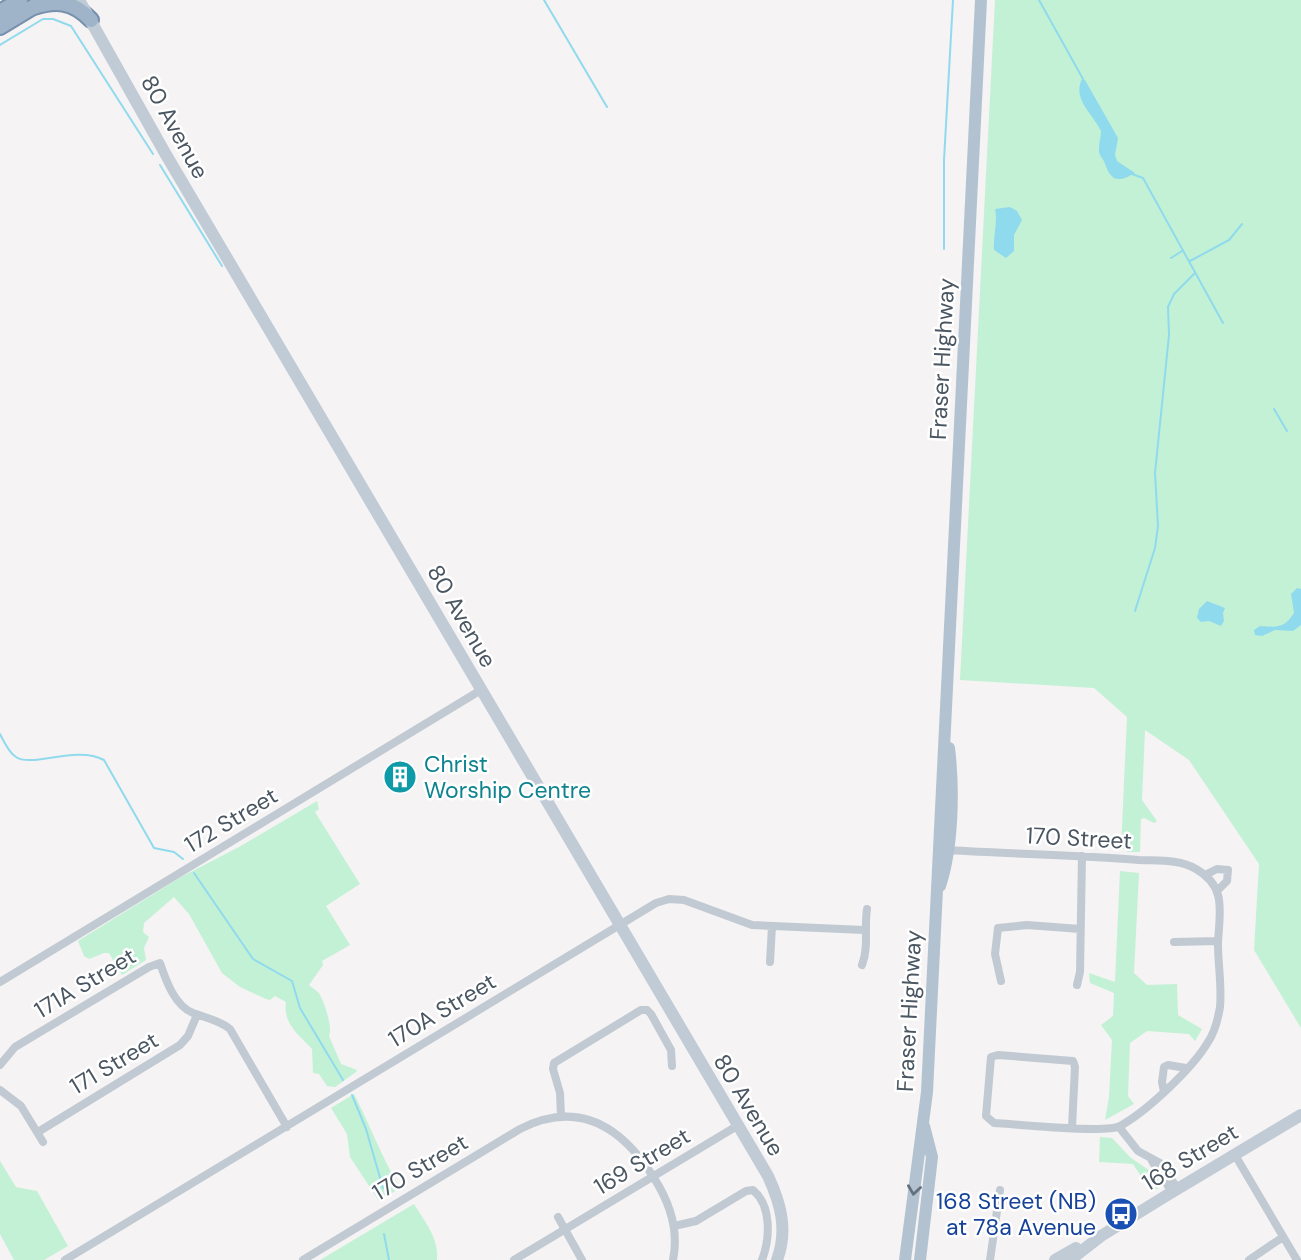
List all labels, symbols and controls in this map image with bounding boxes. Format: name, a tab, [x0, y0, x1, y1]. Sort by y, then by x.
street label: 80 Avenue	[134, 70, 216, 184]
street label: Fraser Highway	[923, 277, 961, 441]
street label: 80 Avenue	[421, 559, 503, 673]
place label: Christ Worship Centre	[424, 749, 591, 805]
building icon: Christ Worship Centre	[381, 758, 419, 796]
street label: 172 Street	[179, 781, 283, 859]
street label: 170 Street	[1025, 820, 1133, 856]
street label: Fraser Highway	[890, 929, 928, 1093]
street label: 171A Street	[29, 941, 141, 1025]
street label: 170A Street	[383, 966, 501, 1054]
street label: 171 Street	[64, 1025, 164, 1101]
street label: 80 Avenue	[707, 1048, 791, 1162]
street label: 168 Street	[1136, 1117, 1244, 1197]
street label: 169 Street	[588, 1121, 696, 1201]
street label: 170 Street	[367, 1127, 473, 1207]
one-way arrow	[907, 1185, 922, 1196]
place label: 168 Street (NB) at 78a Avenue	[936, 1186, 1096, 1242]
bus stop icon: 168 Street (NB) at 78a Avenue	[1102, 1195, 1140, 1233]

